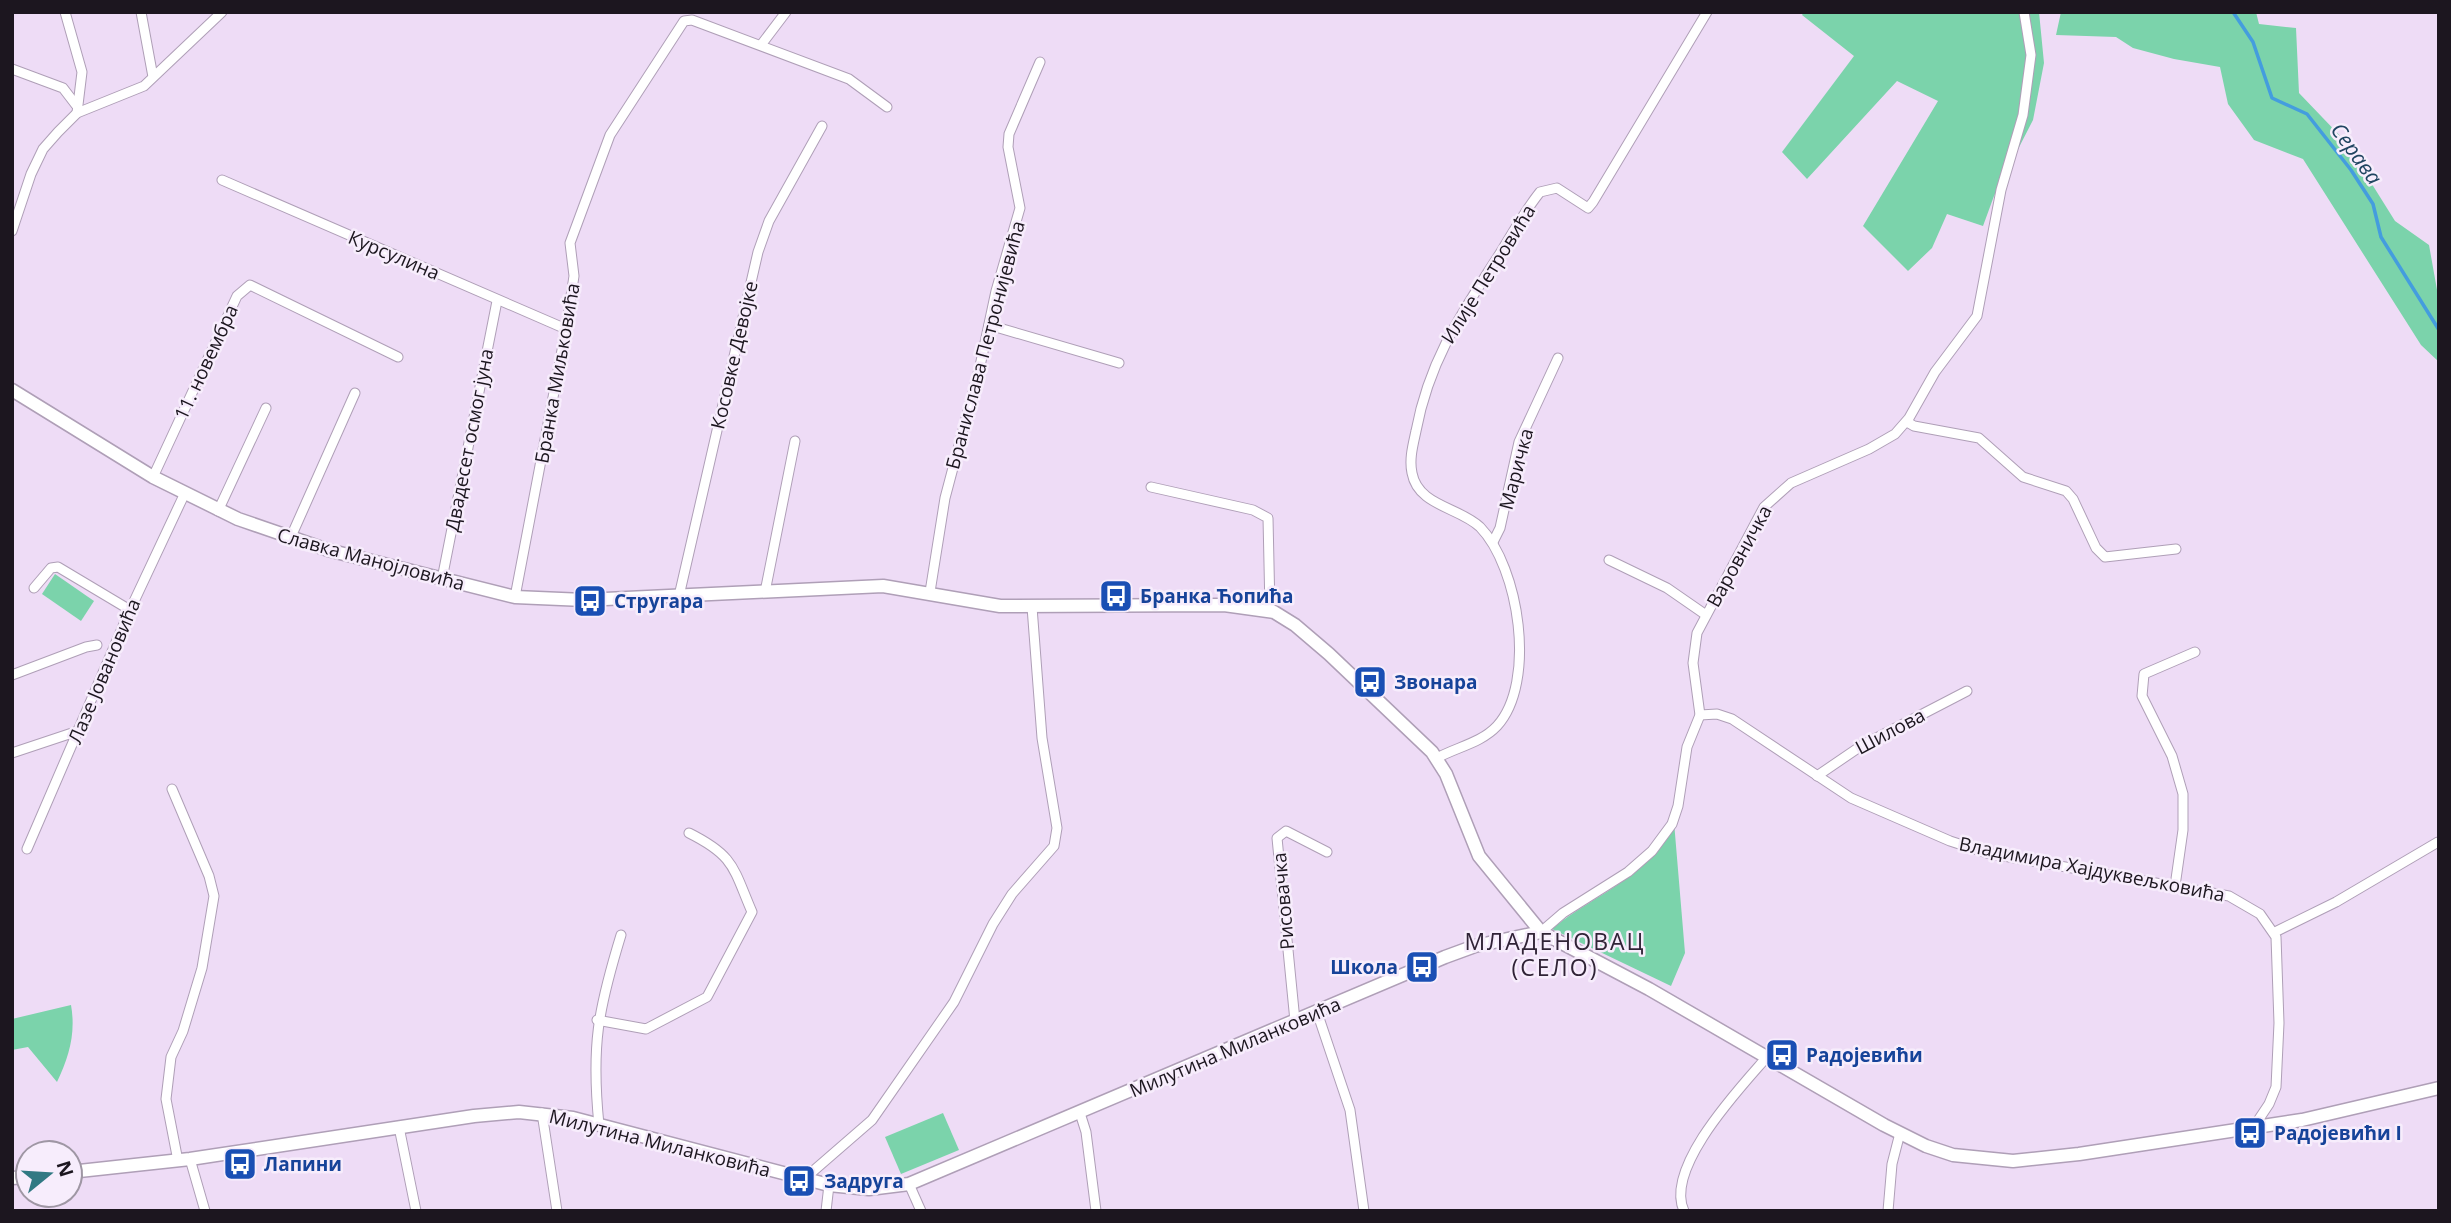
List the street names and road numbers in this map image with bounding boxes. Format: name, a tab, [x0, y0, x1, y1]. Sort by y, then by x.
street label: Илије Петровића	[1435, 199, 1541, 349]
street label: Бранислава Петронијевића	[939, 218, 1031, 472]
street label: Курсулина	[344, 224, 444, 286]
street label: Косовке Девојке	[704, 278, 764, 432]
street label: Бранка Миљковића	[528, 281, 586, 465]
street label: 11. новембра	[168, 300, 244, 424]
street label: Двадесет осмог јуна	[439, 346, 499, 534]
street label: Маричка	[1493, 425, 1539, 513]
street label: Варовничка	[1700, 500, 1778, 612]
street label: Славка Манојловића	[274, 521, 468, 597]
street label: Лазе Јовановића	[62, 594, 146, 748]
street label: Шилова	[1851, 702, 1929, 760]
street label: Владимира Хајдуквељковића	[1957, 830, 2227, 908]
street label: Рисовачка	[1266, 851, 1300, 951]
street label: Милутина Миланковића	[1125, 991, 1345, 1103]
street label: Милутина Миланковића	[547, 1103, 773, 1183]

